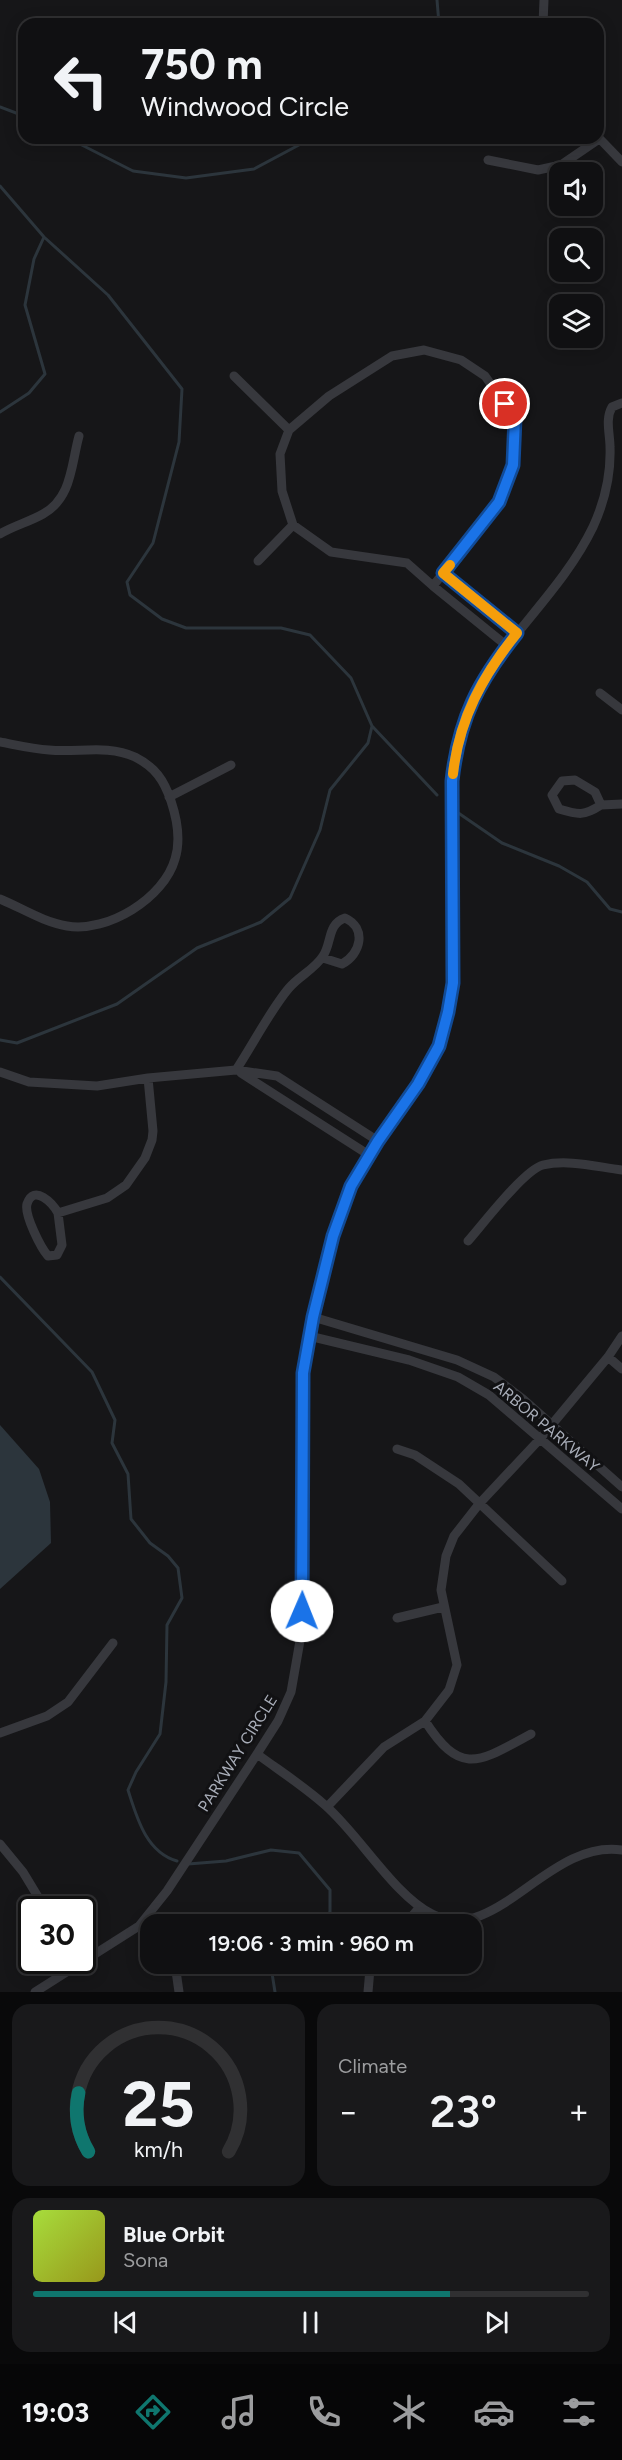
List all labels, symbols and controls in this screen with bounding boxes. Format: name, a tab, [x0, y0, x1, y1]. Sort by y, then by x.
text: 750 m	[141, 39, 263, 90]
icon: left	[42, 42, 120, 120]
text: Windwood Circle	[141, 90, 349, 123]
map controls	[549, 162, 603, 348]
button: sound	[549, 162, 603, 216]
button: search	[549, 228, 603, 282]
button: layers	[549, 294, 603, 348]
pin	[479, 378, 530, 429]
icon: arrive	[488, 387, 521, 420]
street label: ARBOR PARKWAY	[490, 1377, 604, 1476]
position arrow	[270, 1579, 334, 1643]
street label: PARKWAY CIRCLE	[194, 1691, 281, 1815]
speed limit sign: 30	[18, 1896, 96, 1974]
text: 19:06 · 3 min · 960 m	[208, 1930, 414, 1957]
text: Climate	[338, 2054, 407, 2078]
text: 25	[122, 2067, 195, 2142]
text: 23°	[430, 2084, 497, 2138]
text: −	[338, 2092, 359, 2131]
text: +	[568, 2092, 589, 2131]
text: km/h	[134, 2137, 183, 2162]
text: Blue Orbit	[123, 2221, 225, 2248]
text: Sona	[123, 2248, 168, 2272]
icon: previous	[109, 2306, 142, 2339]
icon: pause	[294, 2306, 327, 2339]
icon: next	[480, 2306, 513, 2339]
icon: directions	[132, 2391, 174, 2433]
icon: music	[218, 2391, 260, 2433]
icon: phone	[303, 2391, 345, 2433]
icon: climate	[388, 2391, 430, 2433]
icon: car	[473, 2391, 515, 2433]
icon: filters	[558, 2391, 600, 2433]
text: 19:03	[22, 2396, 89, 2429]

